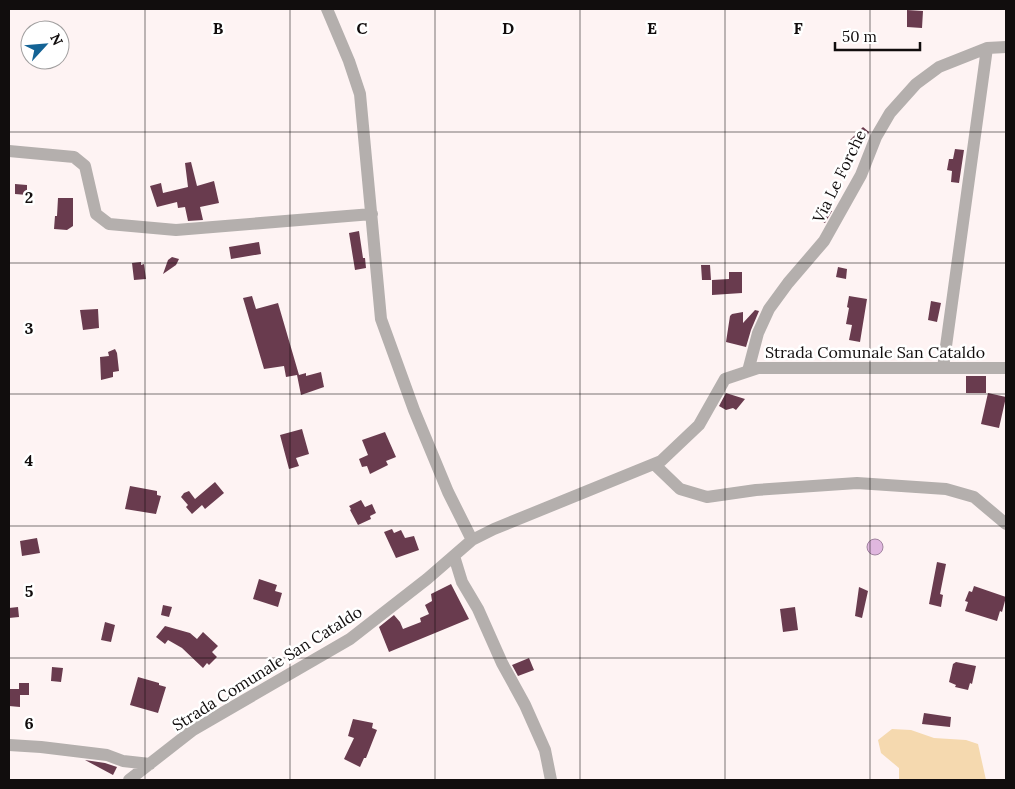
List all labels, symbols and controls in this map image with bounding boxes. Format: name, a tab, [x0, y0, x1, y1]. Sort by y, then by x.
text: B	[213, 18, 224, 38]
text: C	[356, 18, 368, 38]
text: D	[502, 18, 514, 38]
text: E	[647, 18, 657, 38]
text: F	[793, 18, 803, 38]
north arrow	[20, 20, 70, 70]
scale bar	[835, 20, 920, 52]
text: 50 m	[842, 27, 877, 46]
text: N	[46, 30, 67, 48]
street label: Via Le Forche	[807, 126, 870, 227]
text: 2	[25, 187, 33, 207]
text: 3	[25, 318, 34, 338]
street label: Strada Comunale San Cataldo	[765, 342, 985, 362]
text: 4	[25, 450, 34, 470]
text: 5	[25, 581, 34, 601]
street label: Strada Comunale San Cataldo	[168, 601, 366, 735]
text: 6	[24, 713, 34, 733]

